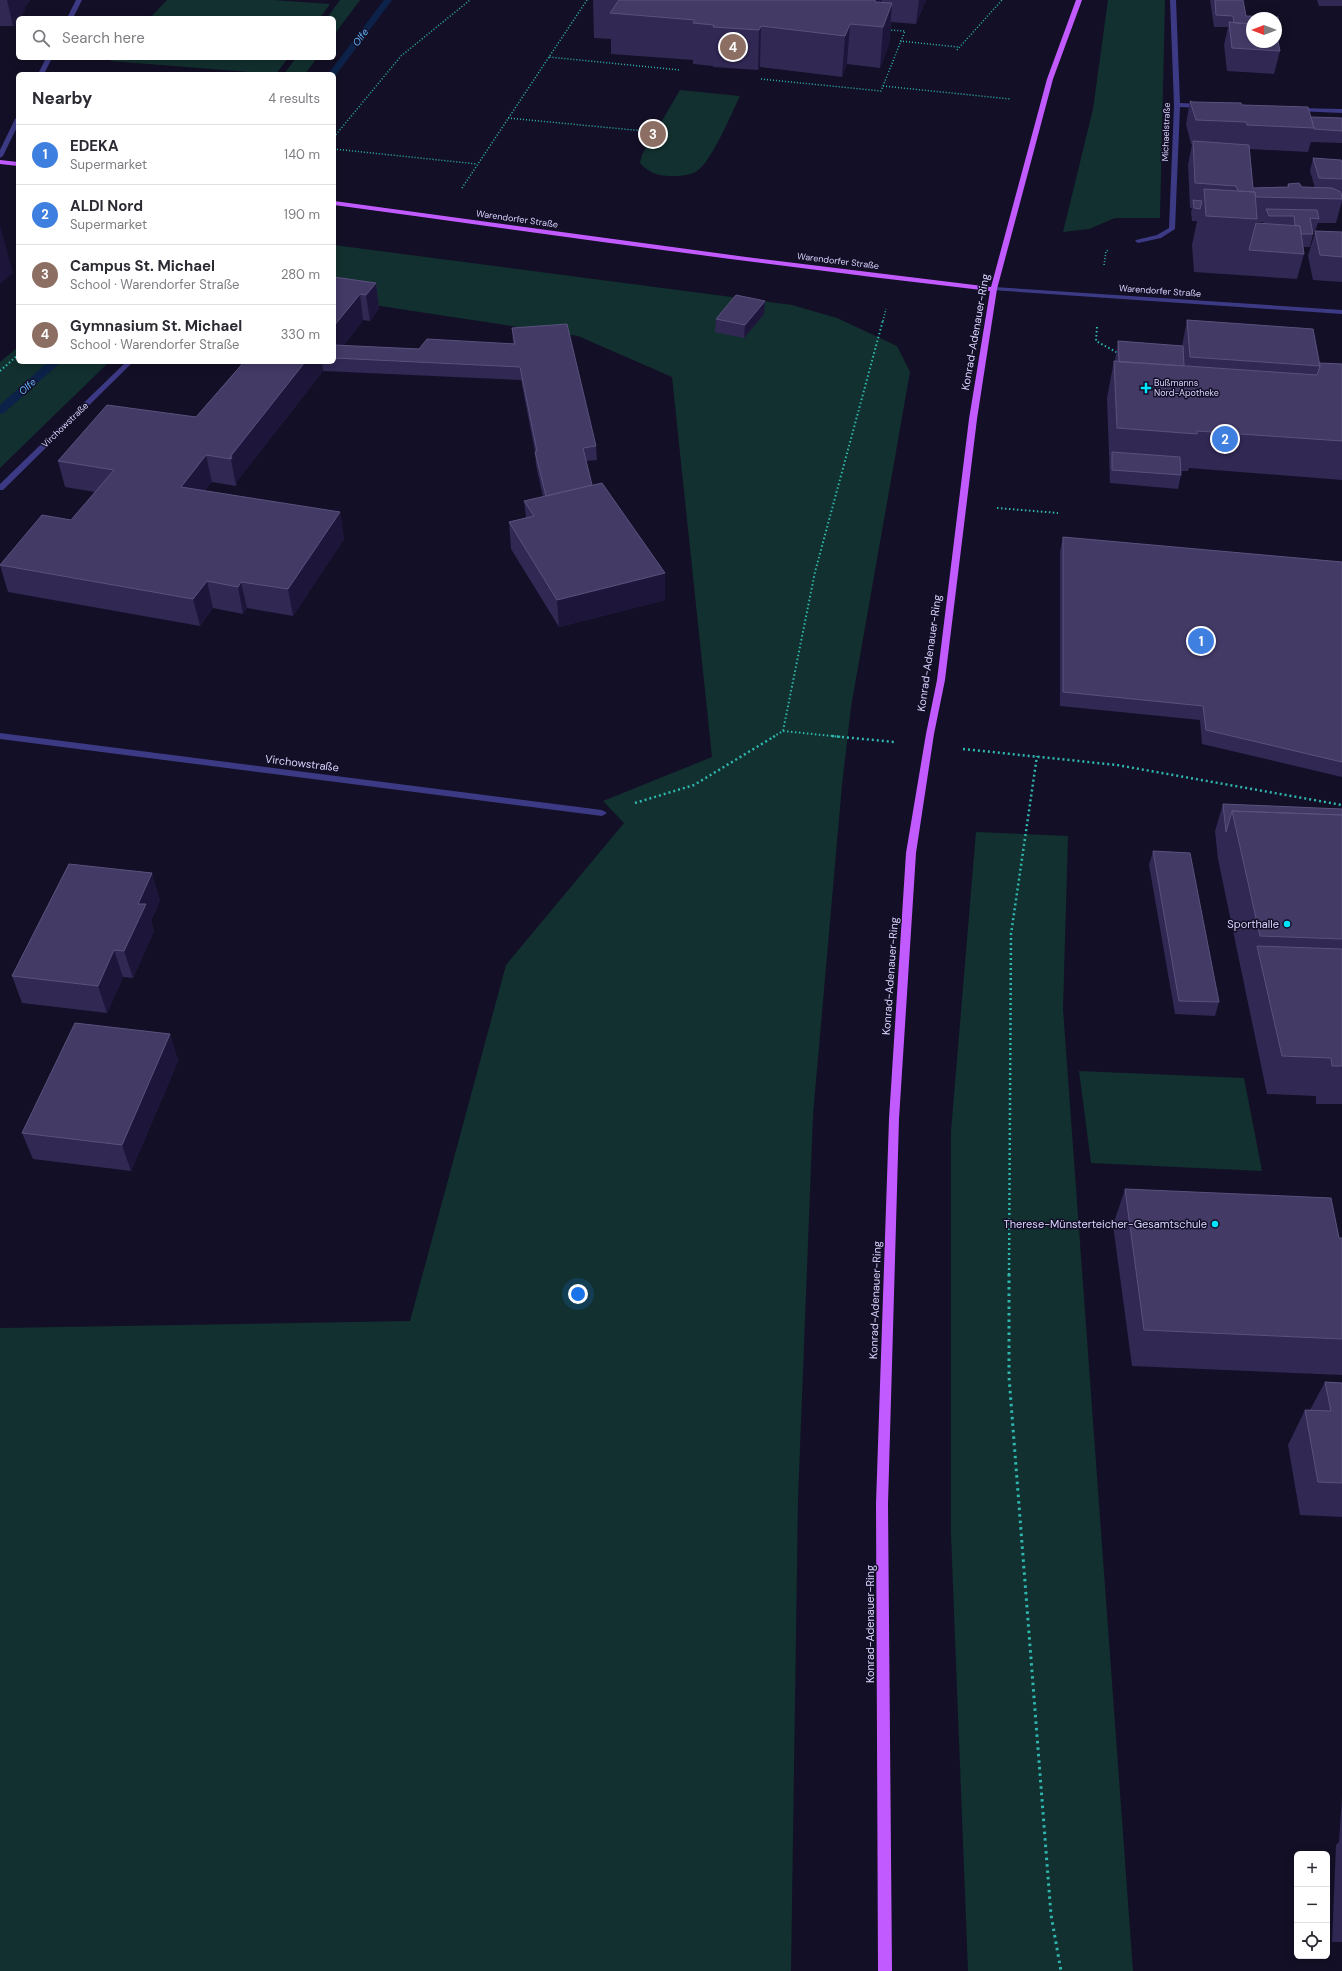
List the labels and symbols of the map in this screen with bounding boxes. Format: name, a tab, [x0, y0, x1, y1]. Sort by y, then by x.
north arrow	[1246, 12, 1282, 48]
water label: Olfe	[349, 26, 372, 49]
pin: 4	[720, 32, 746, 62]
street label: Michaelstraße	[1159, 102, 1173, 162]
pin: 3	[640, 119, 666, 149]
street label: Warendorfer Straße	[475, 207, 559, 231]
street label: Warendorfer Straße	[796, 250, 880, 272]
street label: Konrad-Adenauer-Ring	[958, 273, 992, 391]
street label: Warendorfer Straße	[1118, 282, 1202, 300]
water label: Olfe	[16, 375, 39, 398]
place label: Bußmanns Nord-Apotheke	[1154, 377, 1219, 399]
marker: Bußmanns Nord-Apotheke	[1141, 383, 1151, 393]
street label: Virchowstraße	[39, 400, 91, 450]
pin: 2	[1212, 424, 1238, 454]
street label: Konrad-Adenauer-Ring	[914, 594, 944, 712]
pin: 1	[1188, 626, 1214, 656]
street label: Virchowstraße	[264, 752, 340, 774]
street label: Konrad-Adenauer-Ring	[879, 917, 901, 1035]
place label: Sporthalle	[1227, 917, 1279, 931]
marker: Sporthalle	[1282, 919, 1292, 929]
place label: Therese-Münsterteicher-Gesamtschule	[1004, 1217, 1207, 1231]
marker: Therese-Münsterteicher-Gesamtschule	[1210, 1219, 1220, 1229]
street label: Konrad-Adenauer-Ring	[866, 1241, 884, 1359]
your location	[568, 1284, 588, 1304]
street label: Konrad-Adenauer-Ring	[863, 1565, 877, 1683]

